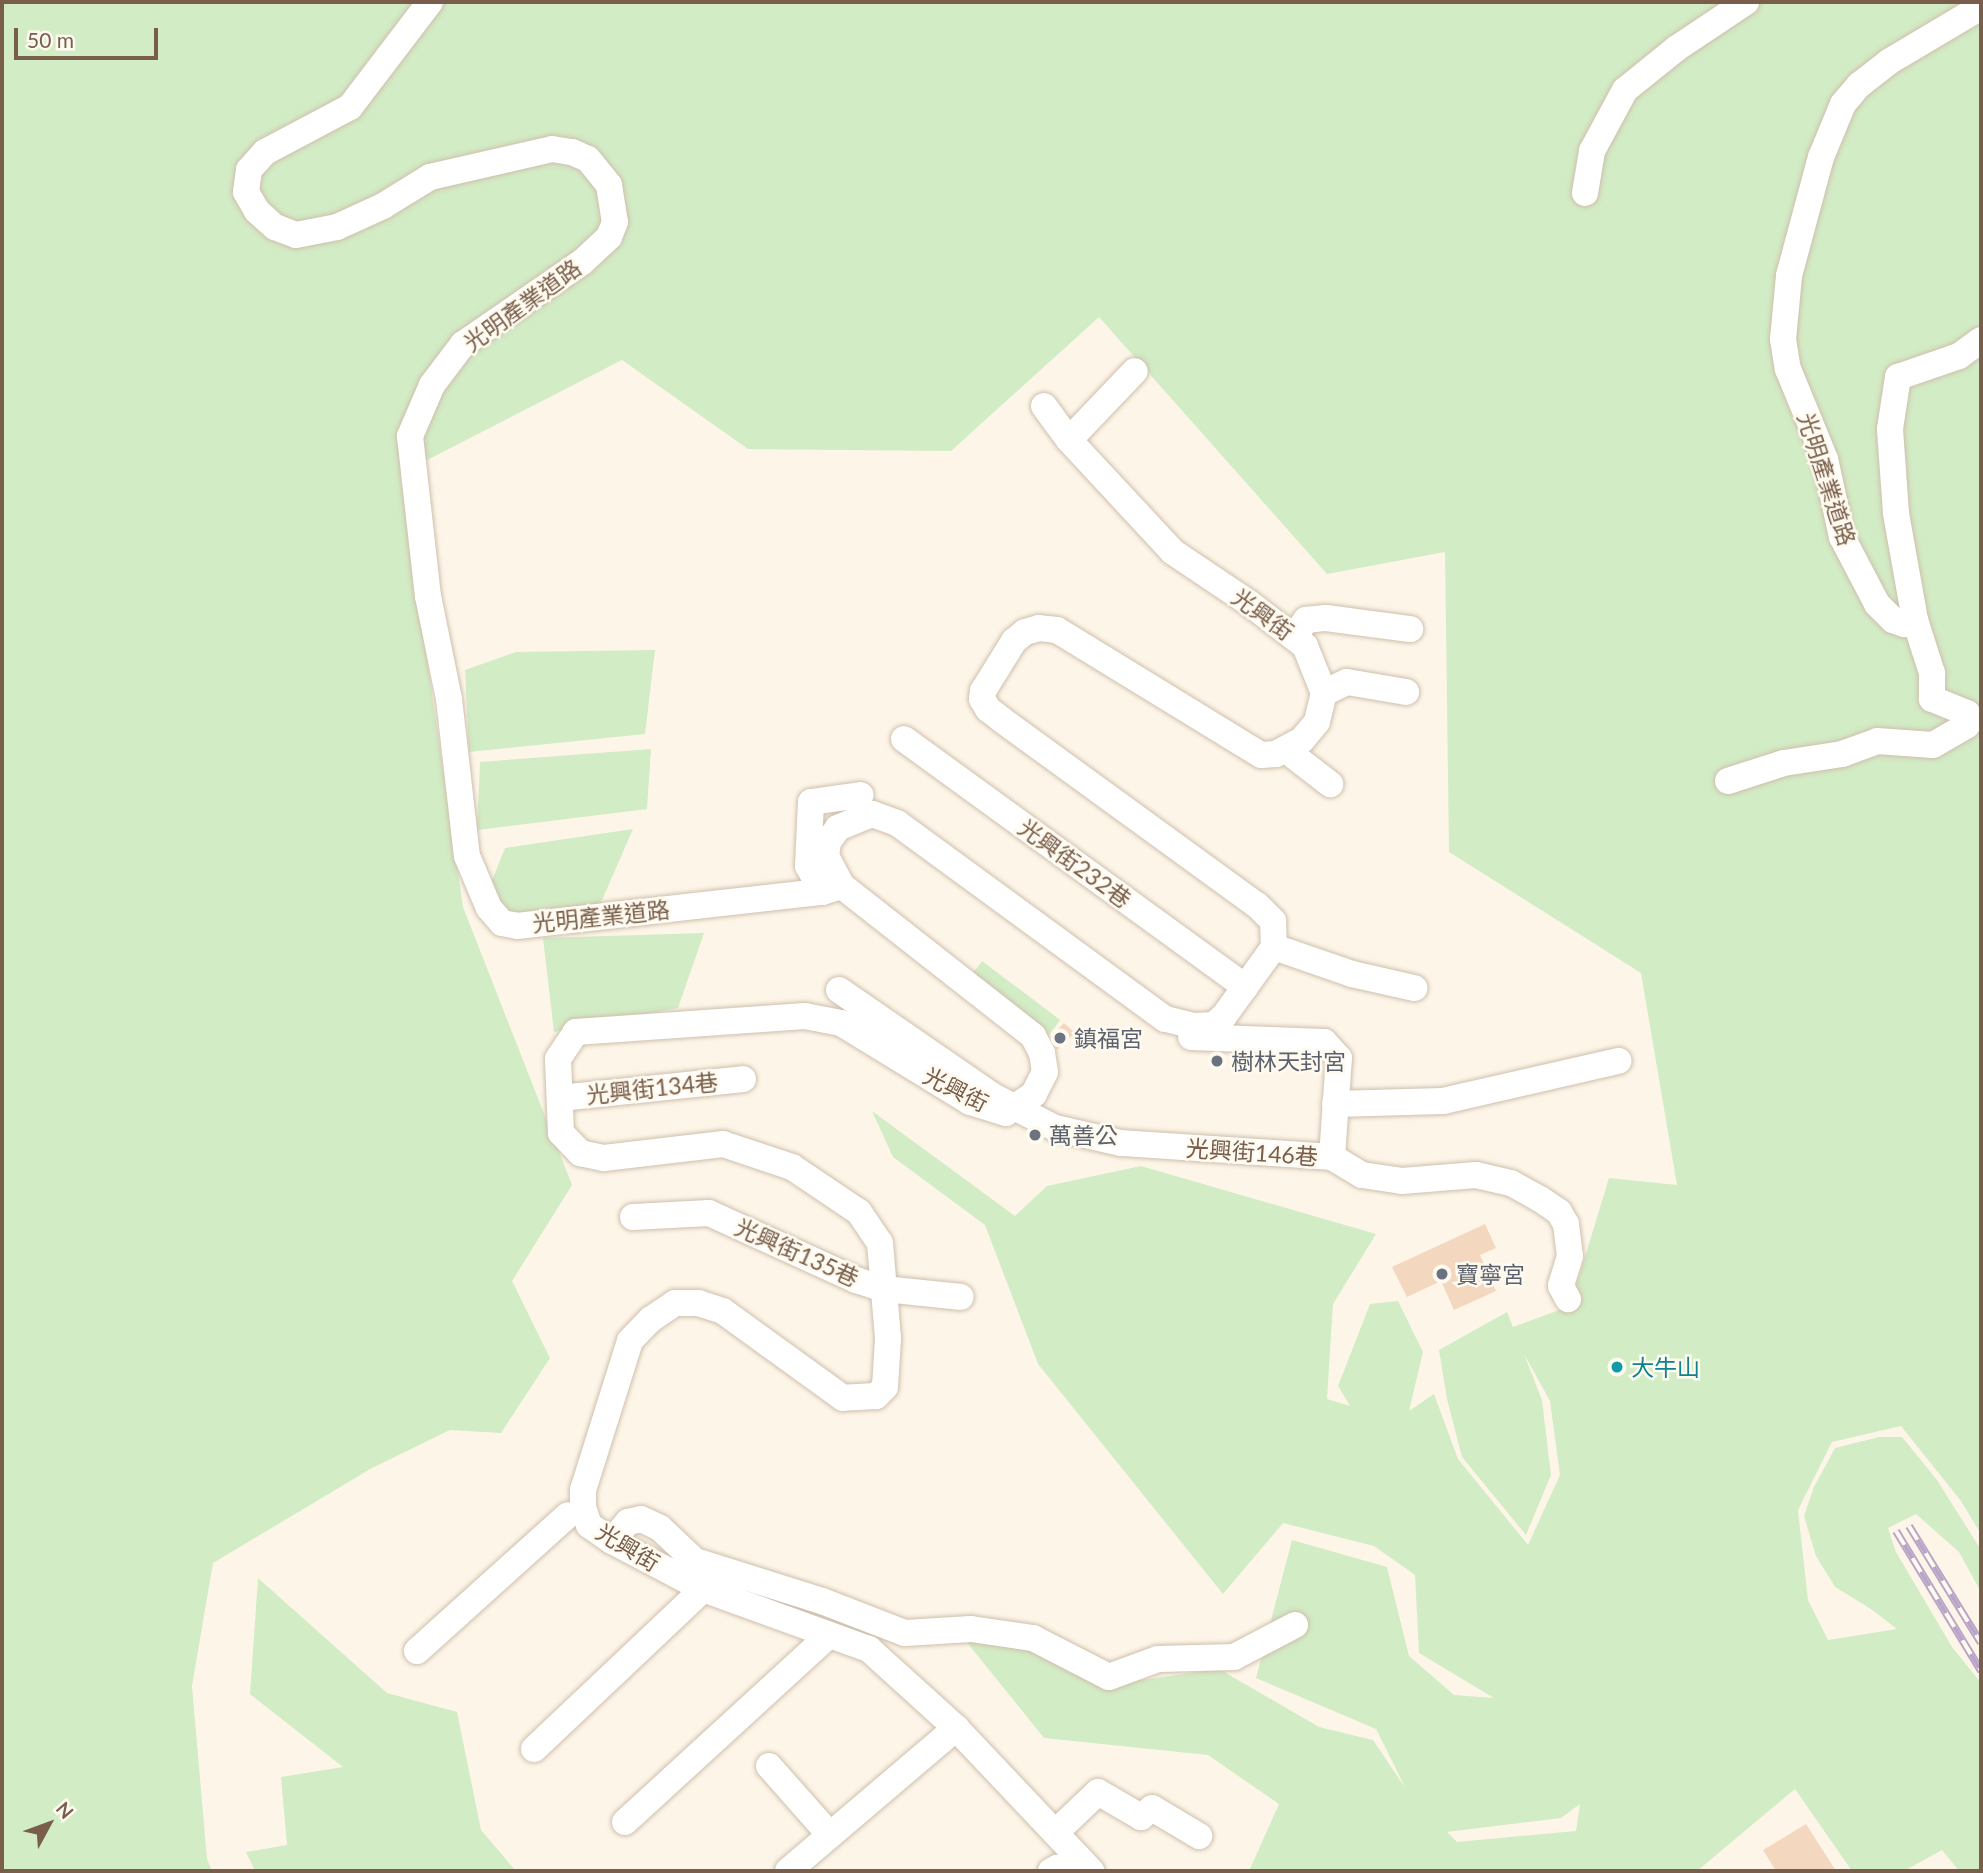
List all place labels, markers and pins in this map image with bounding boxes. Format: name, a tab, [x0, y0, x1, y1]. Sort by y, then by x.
place label: 鎮福宮	[1074, 1024, 1143, 1052]
marker: 鎮福宮	[1052, 1030, 1068, 1046]
place label: 樹林天封宮	[1231, 1047, 1346, 1075]
marker: 樹林天封宮	[1209, 1053, 1225, 1069]
place label: 萬善公	[1049, 1121, 1118, 1149]
marker: 萬善公	[1027, 1127, 1043, 1143]
place label: 寶寧宮	[1456, 1260, 1525, 1288]
marker: 寶寧宮	[1434, 1266, 1450, 1282]
place label: 大牛山	[1631, 1353, 1700, 1381]
marker: 大牛山	[1609, 1359, 1625, 1375]

